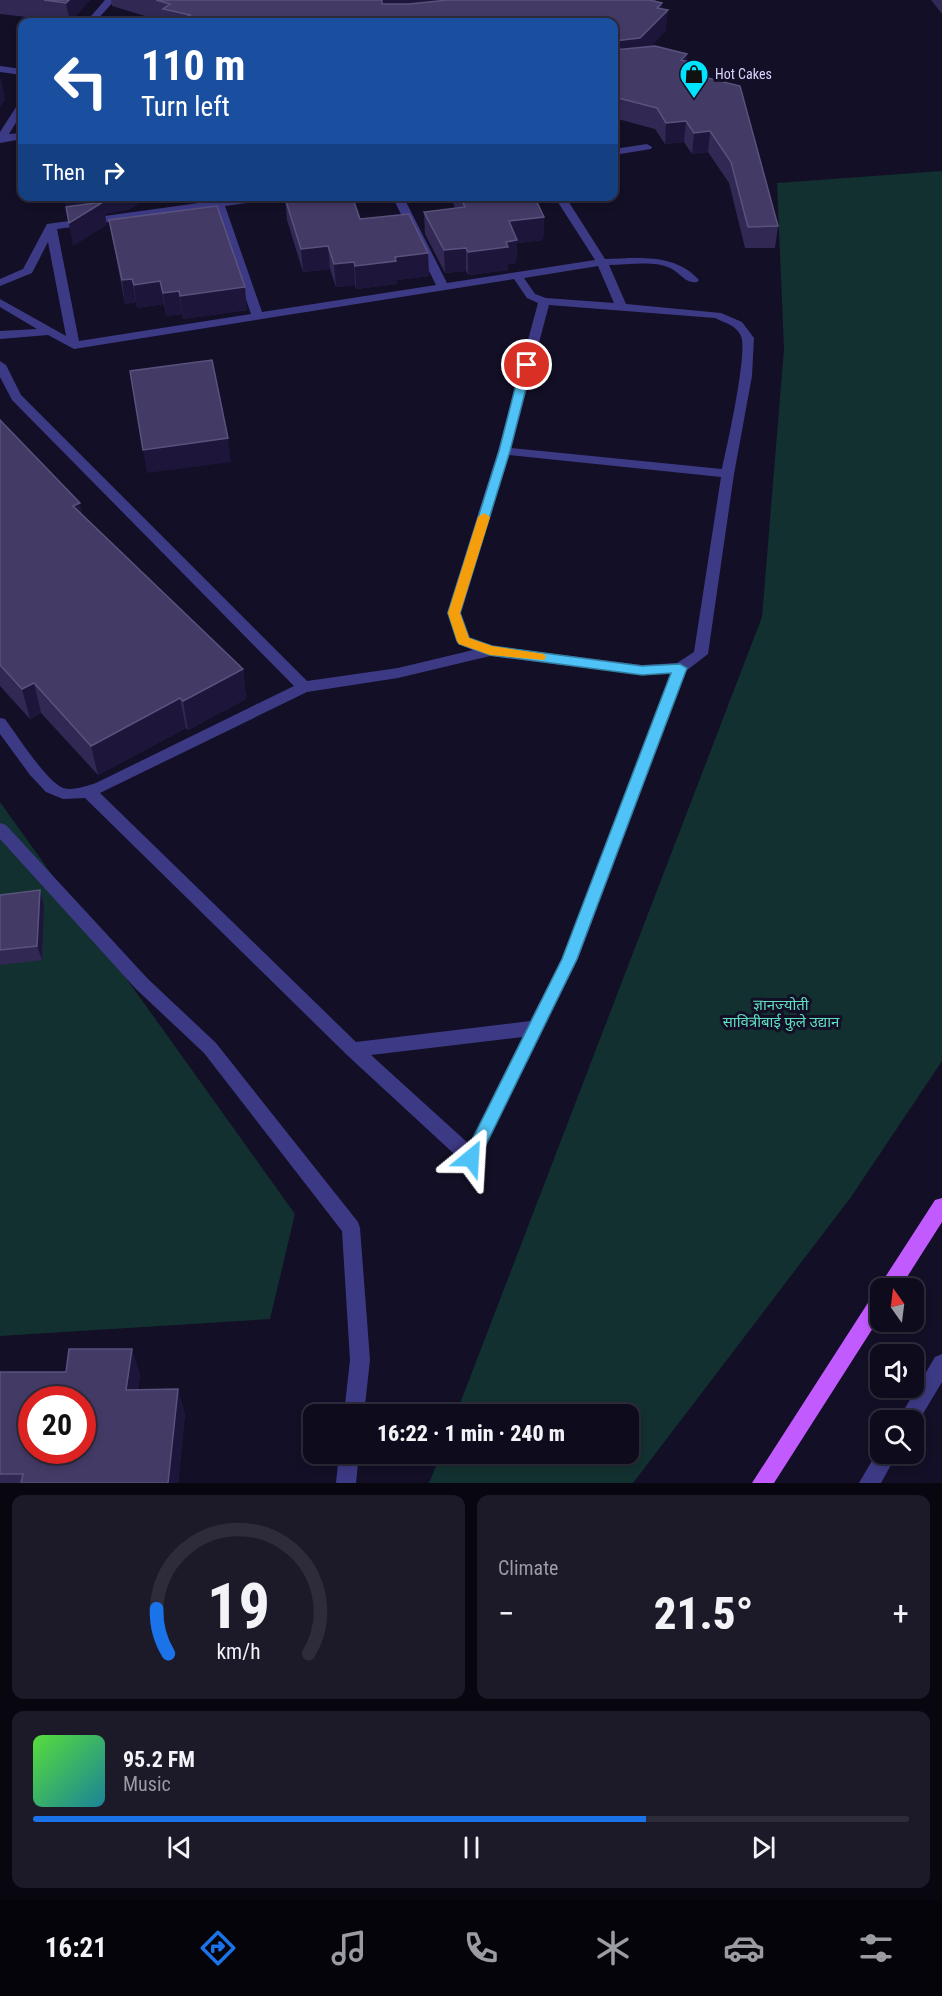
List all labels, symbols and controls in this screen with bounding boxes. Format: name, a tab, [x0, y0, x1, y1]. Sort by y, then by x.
text: 110 m	[141, 41, 246, 90]
icon: left	[42, 42, 120, 120]
shop icon: Hot Cakes	[678, 58, 710, 100]
place label: Hot Cakes	[715, 66, 772, 82]
text: Turn left	[141, 91, 230, 123]
icon: right	[97, 156, 130, 189]
text: Then	[42, 160, 85, 185]
pin	[501, 339, 552, 390]
icon: arrive	[510, 348, 543, 381]
park label: ज्ञानज्योती सावित्रीबाई फुले उद्यान	[723, 996, 840, 1032]
position arrow	[439, 1126, 503, 1190]
north arrow	[870, 1278, 924, 1332]
map controls	[870, 1278, 924, 1464]
button: sound	[870, 1344, 924, 1398]
speed limit sign: 20	[18, 1386, 96, 1464]
button: search	[870, 1410, 924, 1464]
text: 16:22 · 1 min · 240 m	[377, 1421, 565, 1446]
text: Climate	[498, 1556, 558, 1580]
text: 19	[207, 1570, 270, 1643]
text: 21.5°	[654, 1587, 753, 1640]
text: −	[498, 1594, 515, 1633]
text: +	[893, 1594, 909, 1633]
text: km/h	[216, 1639, 261, 1664]
text: 95.2 FM	[123, 1747, 195, 1772]
text: Music	[123, 1772, 171, 1796]
icon: previous	[163, 1831, 196, 1864]
icon: pause	[455, 1831, 488, 1864]
icon: next	[747, 1831, 780, 1864]
icon: directions	[197, 1927, 239, 1969]
icon: music	[328, 1927, 370, 1969]
icon: phone	[460, 1927, 502, 1969]
icon: climate	[592, 1927, 634, 1969]
icon: car	[723, 1927, 765, 1969]
icon: filters	[855, 1927, 897, 1969]
text: 16:21	[45, 1932, 107, 1964]

